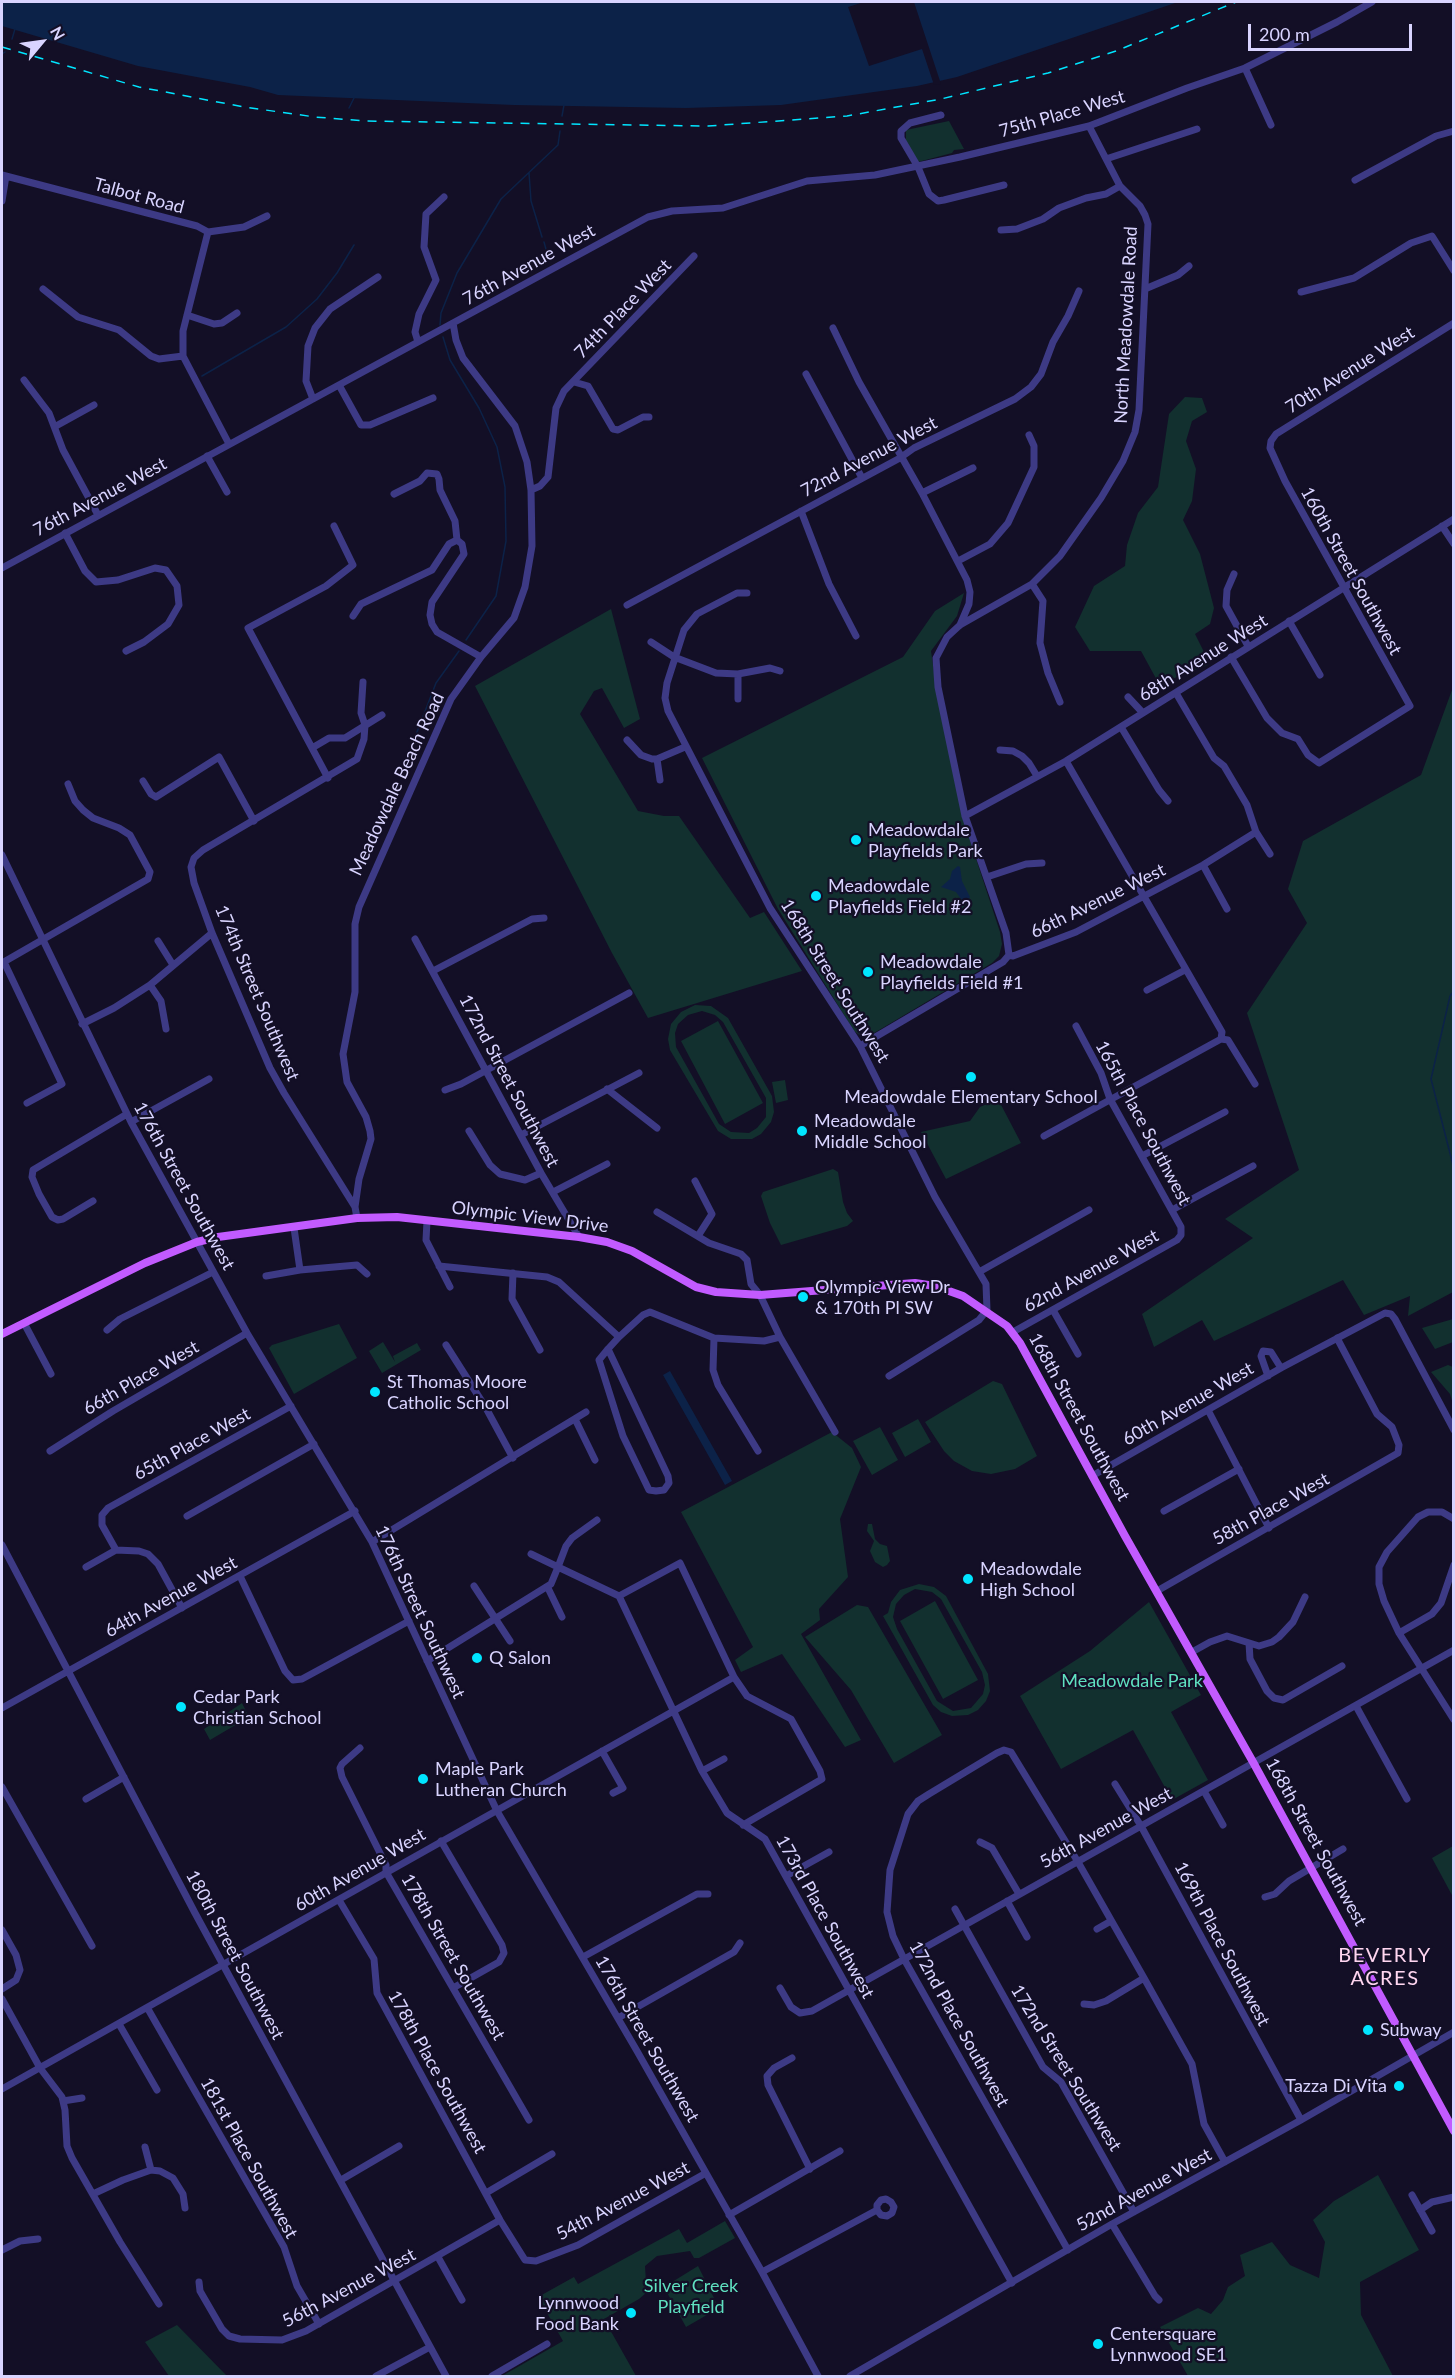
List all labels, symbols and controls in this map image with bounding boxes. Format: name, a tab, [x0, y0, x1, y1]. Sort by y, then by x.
north arrow	[12, 12, 72, 72]
scale bar	[1251, 12, 1414, 50]
text: N	[47, 23, 69, 43]
text: 200 m	[1259, 23, 1310, 45]
street label: 75th Place West	[997, 86, 1127, 142]
street label: Talbot Road	[91, 174, 187, 218]
street label: 76th Avenue West	[459, 220, 599, 310]
street label: North Meadowdale Road	[1110, 226, 1142, 424]
street label: 74th Place West	[570, 255, 676, 363]
street label: 70th Avenue West	[1282, 322, 1418, 418]
street label: 72nd Avenue West	[797, 412, 941, 502]
street label: 76th Avenue West	[30, 453, 170, 541]
street label: 160th Street Southwest	[1296, 483, 1406, 659]
street label: 68th Avenue West	[1135, 610, 1271, 706]
street label: Meadowdale Beach Road	[345, 689, 449, 879]
place label: Meadowdale Playfields Park	[868, 819, 983, 862]
marker: Meadowdale Playfields Park	[849, 833, 863, 847]
street label: 66th Avenue West	[1027, 859, 1169, 943]
place label: Meadowdale Playfields Field #2	[828, 875, 971, 918]
marker: Meadowdale Playfields Field #2	[809, 889, 823, 903]
street label: 168th Street Southwest	[776, 895, 894, 1067]
street label: 174th Street Southwest	[210, 902, 304, 1084]
place label: Meadowdale Playfields Field #1	[880, 951, 1023, 994]
marker: Meadowdale Playfields Field #1	[861, 965, 875, 979]
street label: 172nd Street Southwest	[454, 991, 564, 1171]
street label: 165th Place Southwest	[1090, 1037, 1196, 1209]
marker: Meadowdale Elementary School	[964, 1070, 978, 1084]
place label: Meadowdale Elementary School	[844, 1086, 1098, 1108]
street label: 176th Street Southwest	[129, 1098, 239, 1274]
place label: Meadowdale Middle School	[814, 1110, 926, 1152]
marker: Meadowdale Middle School	[795, 1124, 809, 1138]
street label: Olympic View Drive	[450, 1197, 610, 1237]
street label: 62nd Avenue West	[1020, 1225, 1162, 1317]
place label: Olympic View Dr & 170th Pl SW	[815, 1276, 950, 1318]
marker: Olympic View Dr & 170th Pl SW	[796, 1290, 810, 1304]
street label: 168th Street Southwest	[1024, 1329, 1134, 1505]
street label: 66th Place West	[79, 1336, 203, 1420]
street label: 60th Avenue West	[1119, 1358, 1257, 1450]
place label: St Thomas Moore Catholic School	[387, 1371, 527, 1414]
marker: St Thomas Moore Catholic School	[368, 1385, 382, 1399]
street label: 65th Place West	[130, 1403, 254, 1485]
street label: 58th Place West	[1209, 1468, 1333, 1550]
street label: 176th Street Southwest	[370, 1522, 470, 1702]
street label: 64th Avenue West	[101, 1552, 241, 1642]
place label: Meadowdale High School	[980, 1558, 1082, 1600]
marker: Meadowdale High School	[961, 1572, 975, 1586]
place label: Q Salon	[489, 1647, 551, 1669]
marker: Q Salon	[470, 1651, 484, 1665]
park label: Meadowdale Park	[1061, 1670, 1203, 1692]
place label: Cedar Park Christian School	[193, 1686, 321, 1728]
marker: Cedar Park Christian School	[174, 1700, 188, 1714]
street label: 168th Street Southwest	[1261, 1754, 1371, 1930]
place label: Maple Park Lutheran Church	[435, 1758, 567, 1800]
marker: Maple Park Lutheran Church	[416, 1772, 430, 1786]
street label: 56th Avenue West	[1036, 1783, 1176, 1873]
street label: 60th Avenue West	[291, 1824, 429, 1916]
street label: 173rd Place Southwest	[771, 1832, 879, 2002]
street label: 169th Place Southwest	[1169, 1858, 1275, 2030]
street label: 180th Street Southwest	[181, 1867, 289, 2043]
street label: 178th Street Southwest	[396, 1870, 510, 2044]
street label: 172nd Place Southwest	[904, 1937, 1014, 2111]
district label: BEVERLY ACRES	[1338, 1944, 1432, 1991]
street label: 176th Street Southwest	[590, 1952, 704, 2126]
street label: 172nd Street Southwest	[1006, 1981, 1126, 2155]
street label: 178th Place Southwest	[383, 1987, 491, 2157]
place label: Subway	[1380, 2019, 1442, 2041]
marker: Subway	[1361, 2023, 1375, 2037]
street label: 181st Place Southwest	[196, 2074, 302, 2242]
place label: Tazza Di Vita	[1285, 2075, 1387, 2097]
marker: Tazza Di Vita	[1392, 2079, 1406, 2093]
street label: 52nd Avenue West	[1073, 2144, 1215, 2236]
street label: 54th Avenue West	[553, 2157, 693, 2245]
street label: 56th Avenue West	[279, 2244, 419, 2332]
park label: Silver Creek Playfield	[644, 2275, 738, 2318]
place label: Lynnwood Food Bank	[535, 2292, 619, 2334]
marker: Lynnwood Food Bank	[624, 2306, 638, 2320]
place label: Centersquare Lynnwood SE1	[1110, 2323, 1227, 2366]
marker: Centersquare Lynnwood SE1	[1091, 2337, 1105, 2351]

